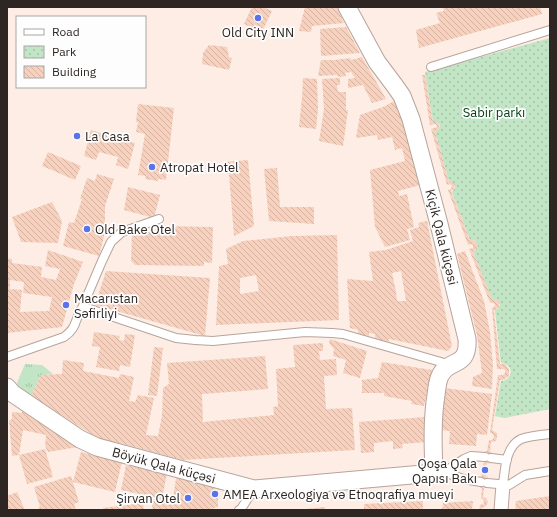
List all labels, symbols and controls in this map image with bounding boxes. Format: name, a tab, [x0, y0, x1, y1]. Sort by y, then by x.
marker: Old City INN	[253, 13, 263, 23]
legend	[16, 16, 146, 88]
text: Road	[52, 24, 80, 39]
place label: Old City INN	[222, 24, 294, 41]
text: Park	[52, 44, 77, 59]
text: Building	[52, 64, 97, 79]
park label: Sabir parkı	[463, 104, 525, 121]
place label: La Casa	[85, 128, 130, 145]
marker: La Casa	[72, 131, 82, 141]
place label: Atropat Hotel	[160, 159, 239, 176]
marker: Atropat Hotel	[147, 162, 157, 172]
street label: Kiçik Qala küçəsi	[421, 187, 462, 287]
place label: Old Bake Otel	[95, 221, 175, 238]
marker: Old Bake Otel	[82, 224, 92, 234]
place label: Macarıstan Səfirliyi	[74, 290, 138, 322]
marker: Macarıstan Səfirliyi	[61, 300, 71, 310]
street label: Böyük Qala küçəsi	[110, 443, 217, 487]
place label: Qoşa Qala Qapısı Bakı	[412, 455, 477, 487]
marker: Qoşa Qala Qapısı Bakı	[480, 465, 490, 475]
place label: AMEA Arxeologiya və Etnoqrafiya mueyi	[223, 486, 454, 503]
marker: AMEA Arxeologiya və Etnoqrafiya mueyi	[210, 489, 220, 499]
place label: Şirvan Otel	[116, 490, 180, 507]
marker: Şirvan Otel	[183, 493, 193, 503]

